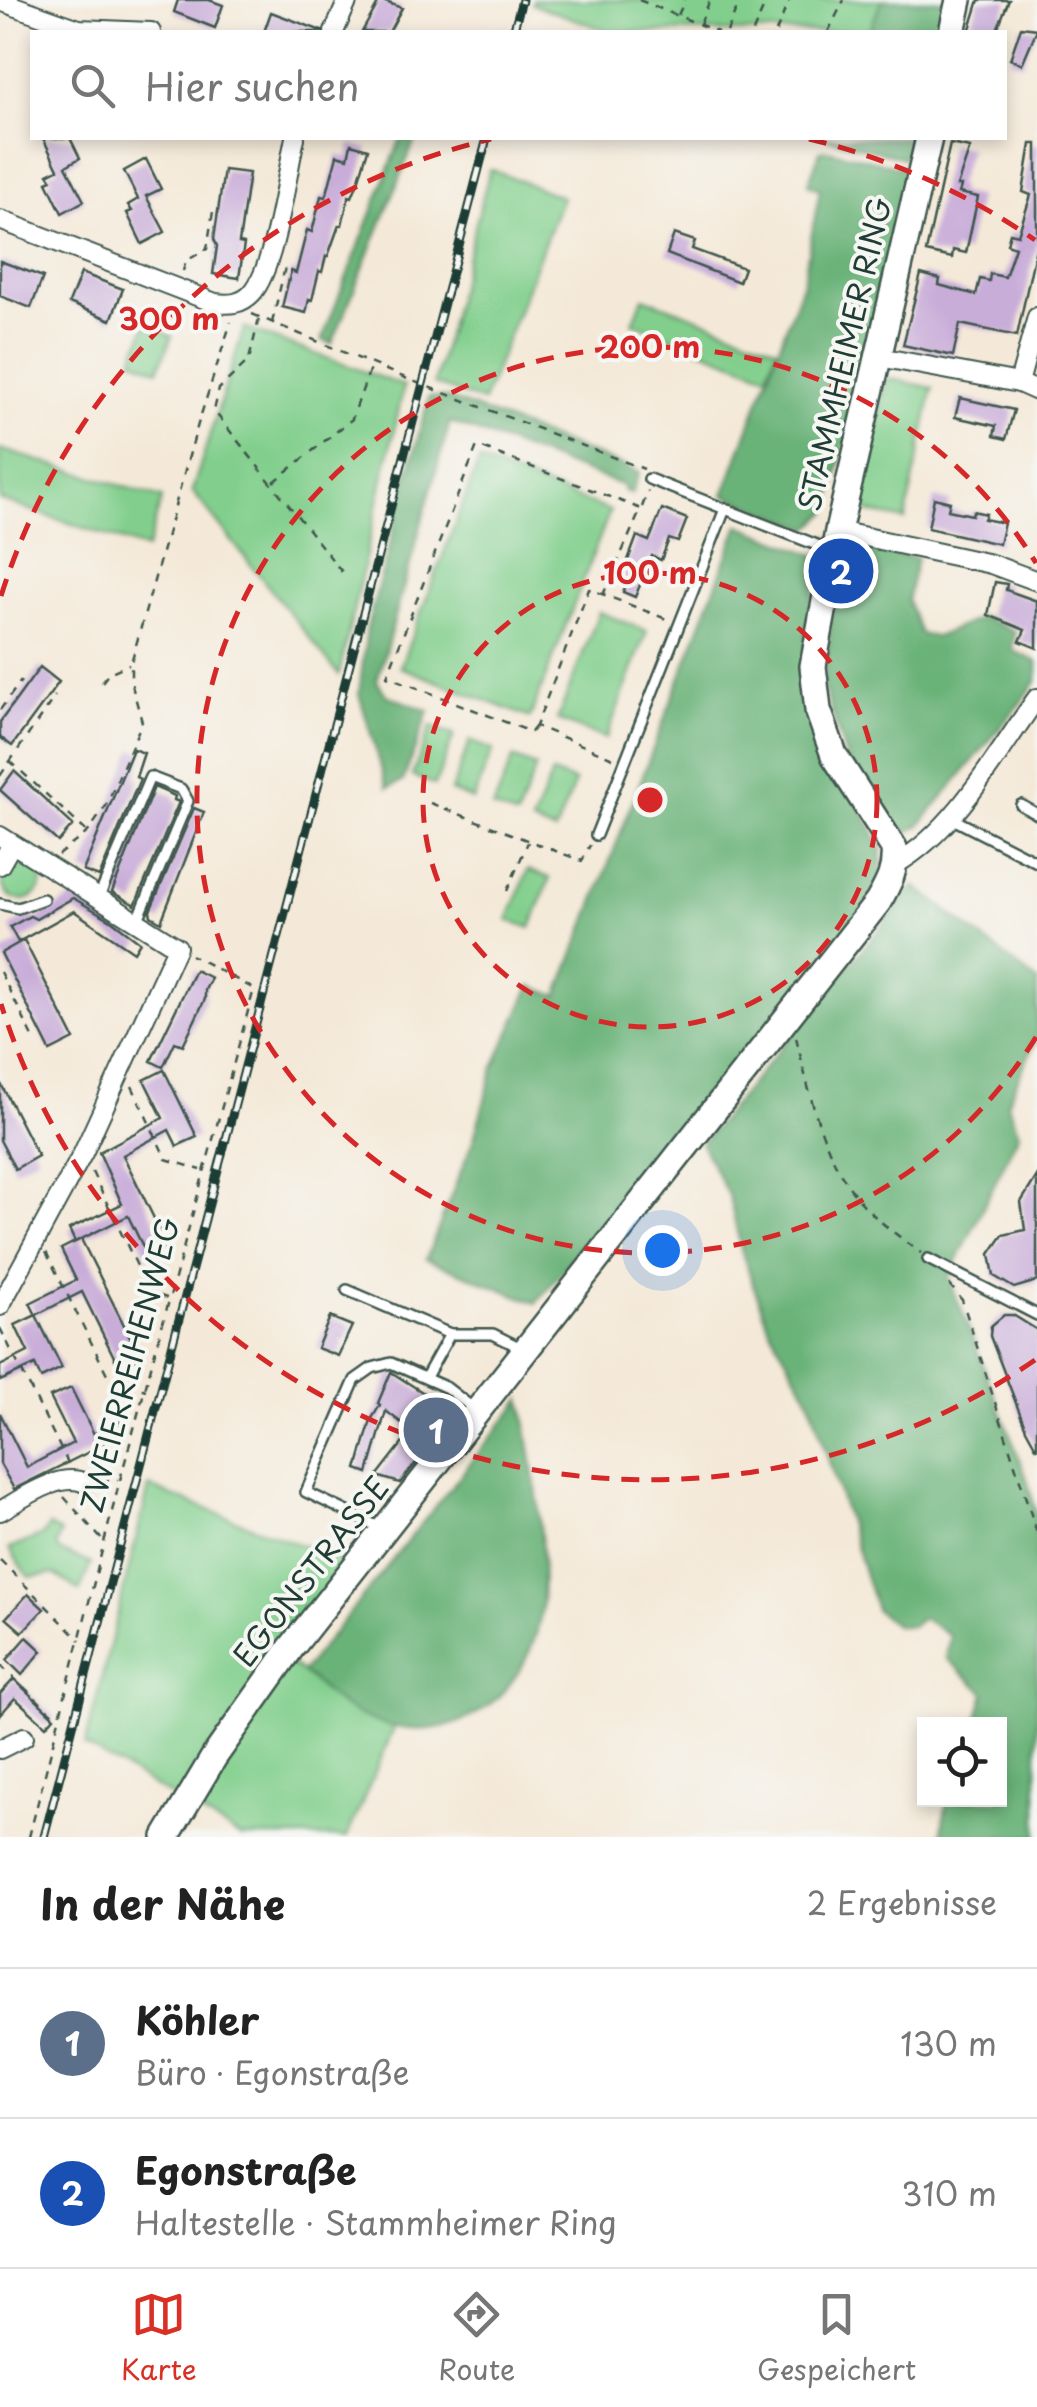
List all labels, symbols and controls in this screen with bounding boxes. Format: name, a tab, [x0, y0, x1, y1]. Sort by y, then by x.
search box	[30, 30, 1007, 140]
text: Hier suchen	[145, 57, 359, 114]
icon: search	[65, 58, 120, 113]
street label: STAMMHEIMER RING	[785, 192, 902, 515]
text: 300 m	[118, 295, 220, 340]
text: 200 m	[600, 323, 700, 368]
pin: 2	[808, 534, 874, 608]
text: 100 m	[603, 549, 697, 594]
centre of rings	[632, 782, 668, 818]
street label: ZWEIERREIHENWEG	[68, 1212, 190, 1517]
your location	[637, 1225, 688, 1276]
pin: 1	[404, 1392, 468, 1468]
street label: EGONSTRASSE	[221, 1466, 399, 1675]
map controls	[917, 1717, 1007, 1807]
button: locate	[917, 1717, 1007, 1807]
text: In der Nähe	[40, 1871, 285, 1934]
text: 2 Ergebnisse	[807, 1878, 997, 1926]
text: Köhler	[135, 1991, 259, 2048]
text: 1	[65, 2019, 80, 2067]
text: 130 m	[900, 2019, 997, 2067]
text: Büro · Egonstraße	[135, 2048, 409, 2096]
text: Egonstraße	[135, 2141, 357, 2198]
text: 2	[61, 2169, 84, 2217]
text: 310 m	[901, 2169, 997, 2217]
text: Haltestelle · Stammheimer Ring	[135, 2198, 617, 2246]
tab: Karte	[121, 2287, 197, 2390]
tab: Route	[438, 2287, 515, 2390]
tab: Gespeichert	[757, 2287, 916, 2390]

